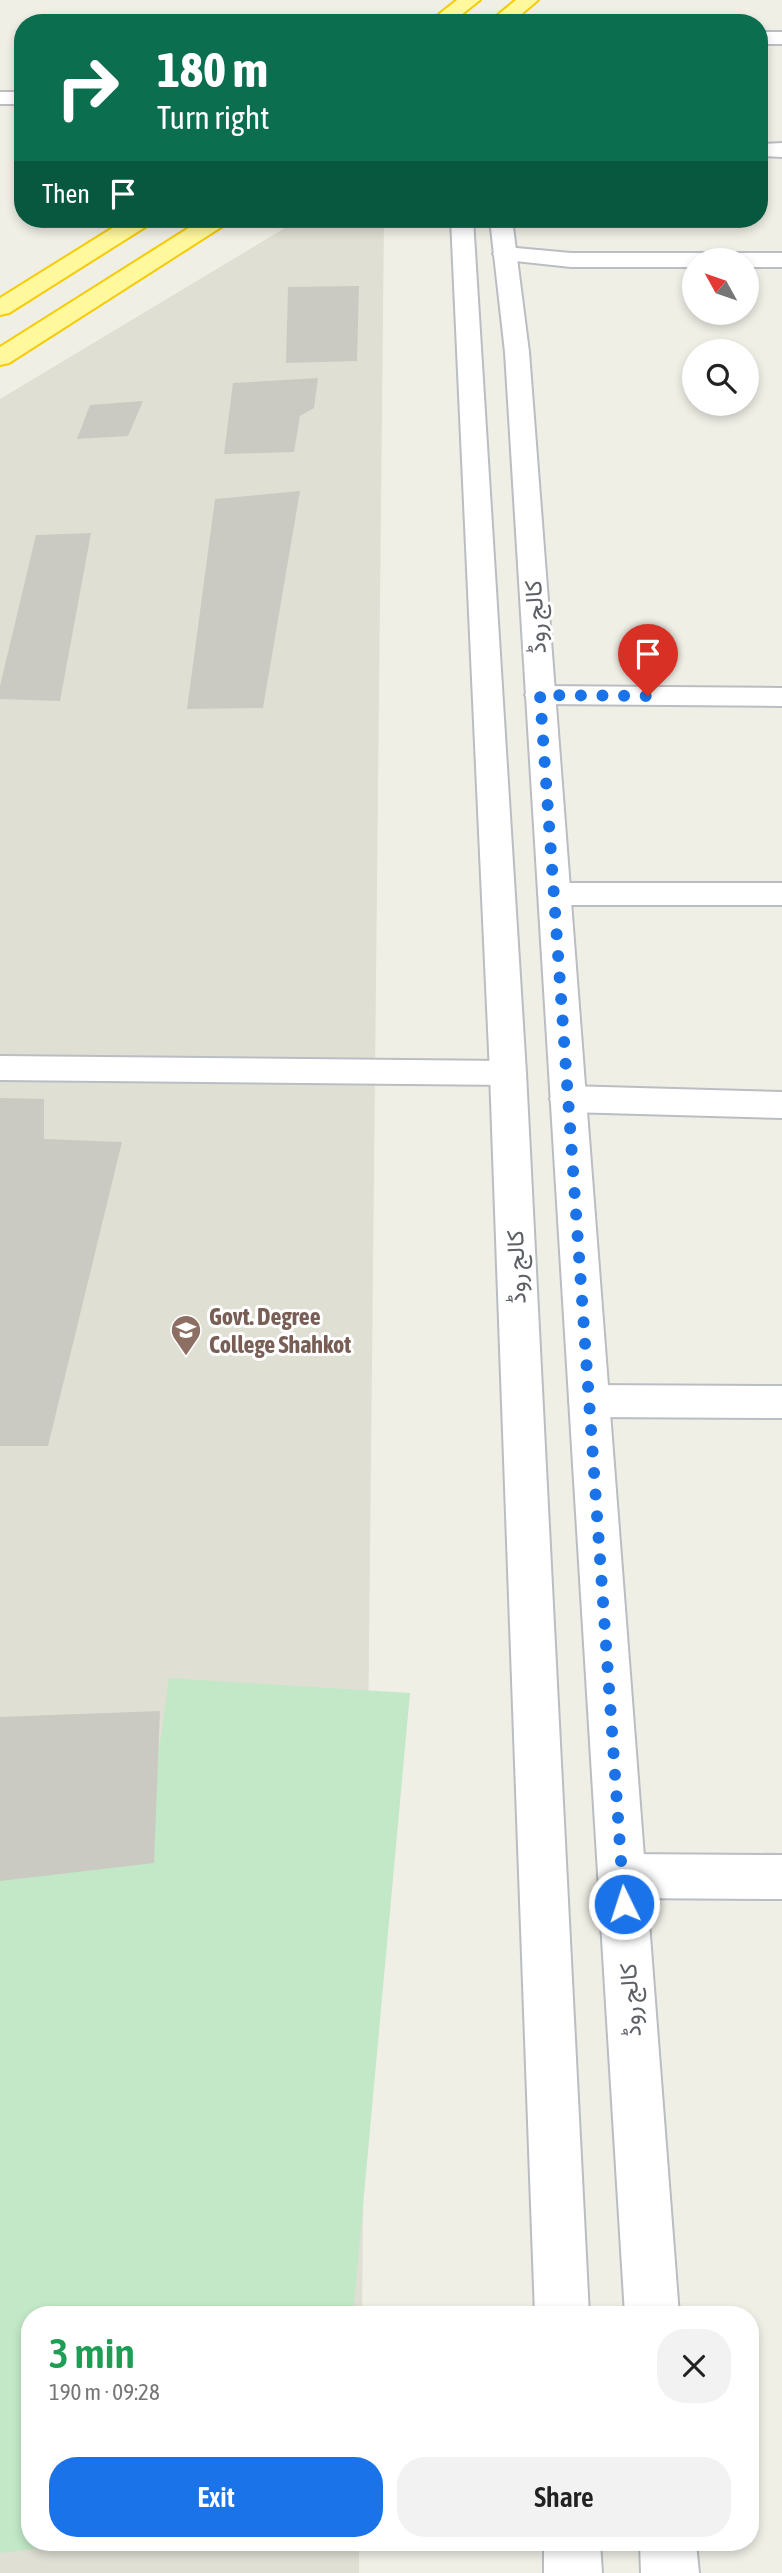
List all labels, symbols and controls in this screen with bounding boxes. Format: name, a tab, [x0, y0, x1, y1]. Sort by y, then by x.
text: 180 m	[157, 41, 268, 97]
icon: right	[42, 42, 133, 133]
text: Turn right	[157, 99, 270, 136]
icon: arrive	[104, 175, 142, 213]
text: Then	[42, 179, 90, 209]
north arrow	[682, 248, 760, 326]
map controls	[682, 248, 759, 416]
button: search	[682, 339, 759, 416]
street label: کالج روڈ	[519, 579, 555, 655]
pin	[618, 624, 678, 696]
icon: arrive	[629, 635, 667, 673]
street label: کالج روڈ	[501, 1230, 535, 1304]
place label: Govt. Degree College Shahkot	[209, 1303, 351, 1358]
school or university icon: Govt. Degree College Shahkot	[169, 1313, 203, 1357]
position arrow	[587, 1867, 661, 1941]
street label: کالج روڈ	[614, 1962, 650, 2038]
text: 3 min	[49, 2329, 135, 2377]
button: close	[657, 2329, 731, 2403]
text: 190 m · 09:28	[49, 2379, 160, 2405]
button: Exit	[49, 2457, 383, 2537]
button: Share	[397, 2457, 731, 2537]

